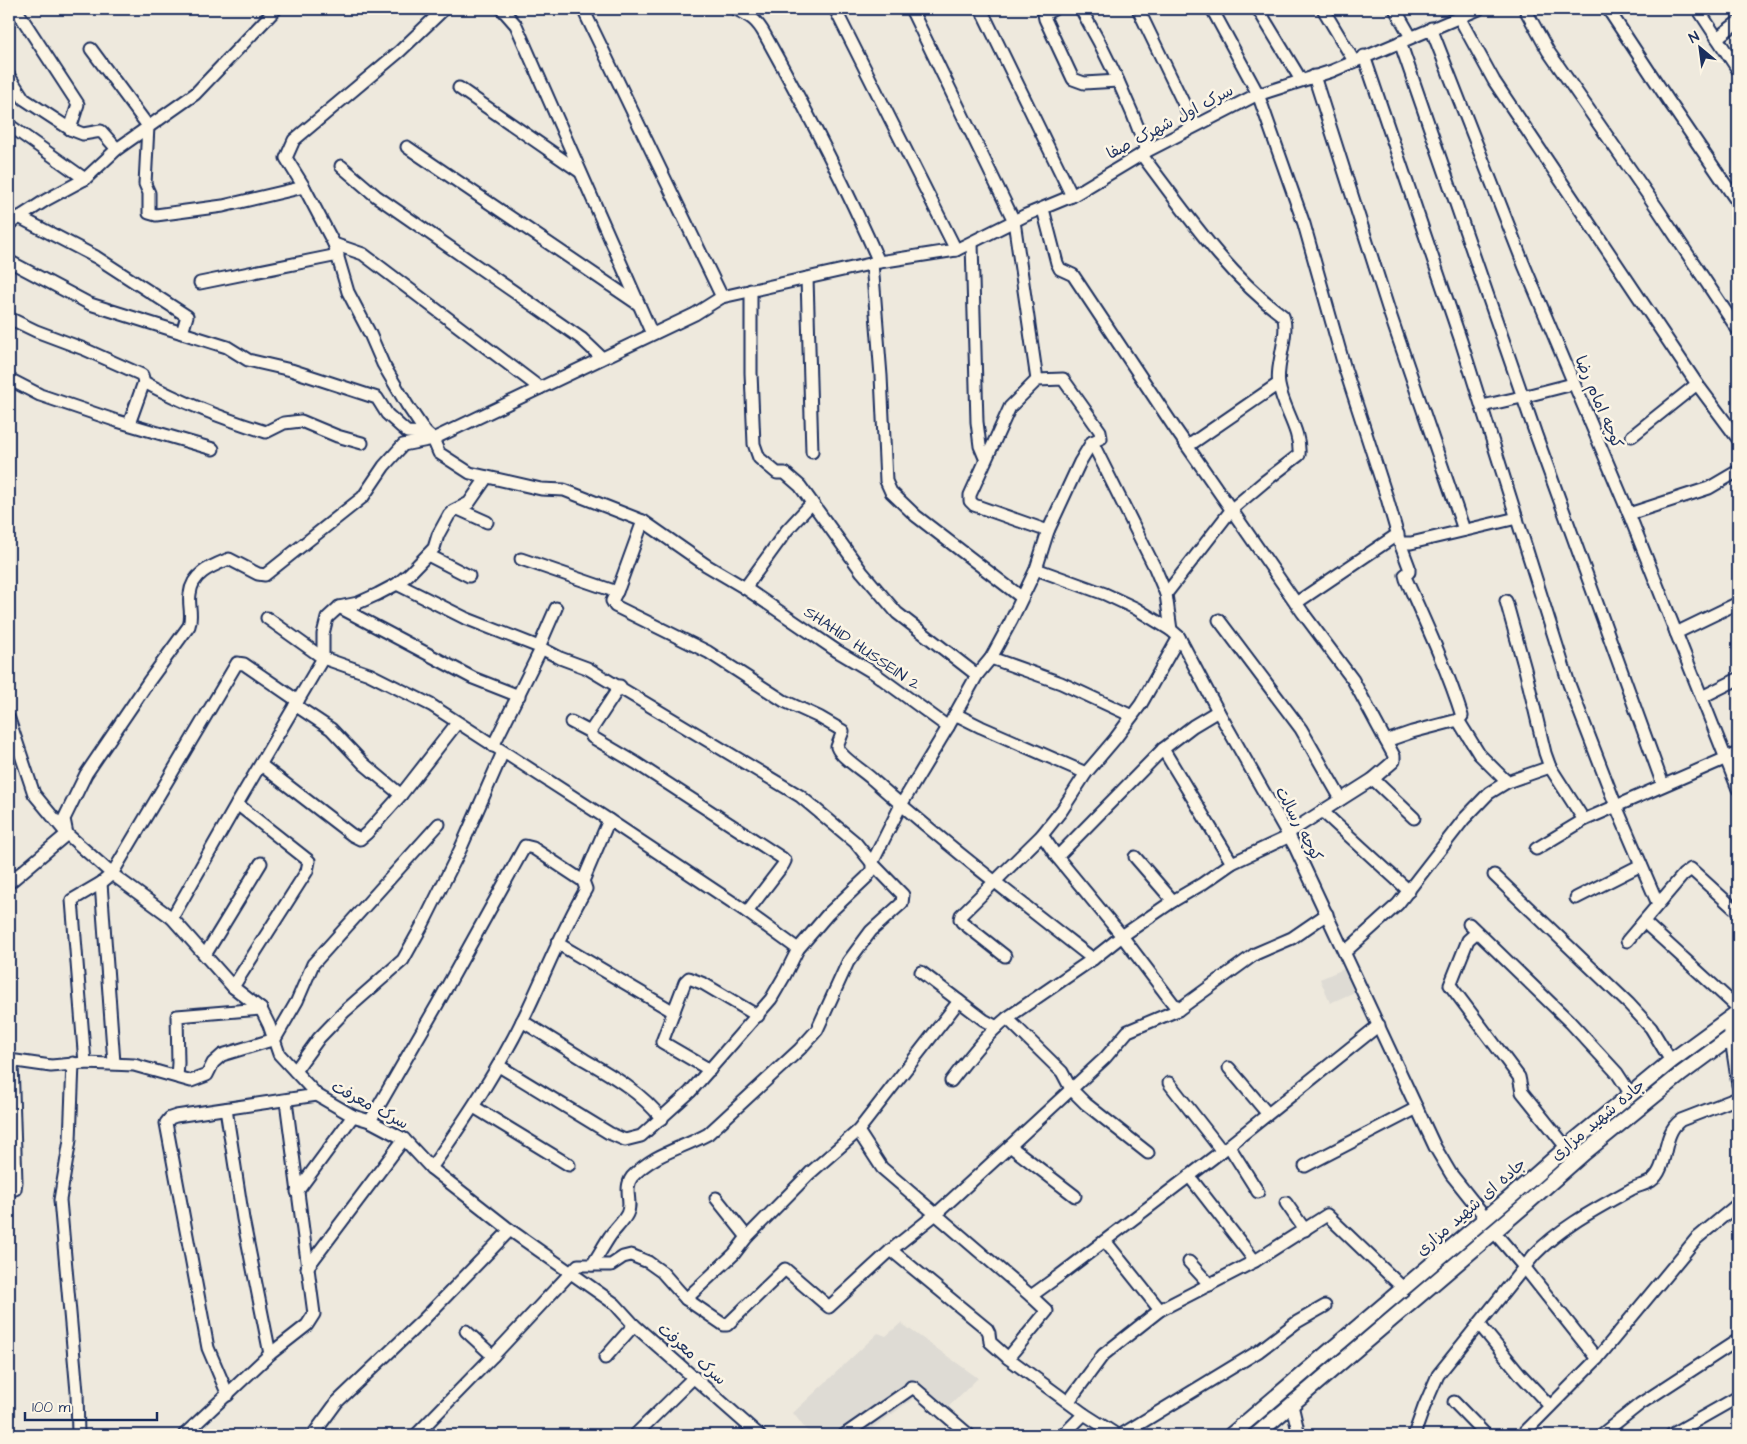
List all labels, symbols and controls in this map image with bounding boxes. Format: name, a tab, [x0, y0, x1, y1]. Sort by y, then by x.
north arrow	[1674, 22, 1724, 72]
text: N	[1685, 27, 1703, 48]
street label: سرک اول شهرک صفا	[1103, 79, 1237, 165]
street label: کوچه امام رضا	[1569, 352, 1628, 452]
street label: SHAHID HUSSEIN 2	[800, 601, 924, 695]
street label: کوچه رسالت	[1270, 783, 1328, 865]
street label: جاده شهید مزاری	[1546, 1074, 1650, 1166]
street label: سرک معرفت	[327, 1075, 413, 1135]
street label: جاده ای شهید مزاری	[1411, 1153, 1531, 1261]
street label: سرک معرفت	[653, 1318, 731, 1390]
scale bar	[25, 1389, 158, 1421]
text: 100 m	[32, 1397, 71, 1418]

